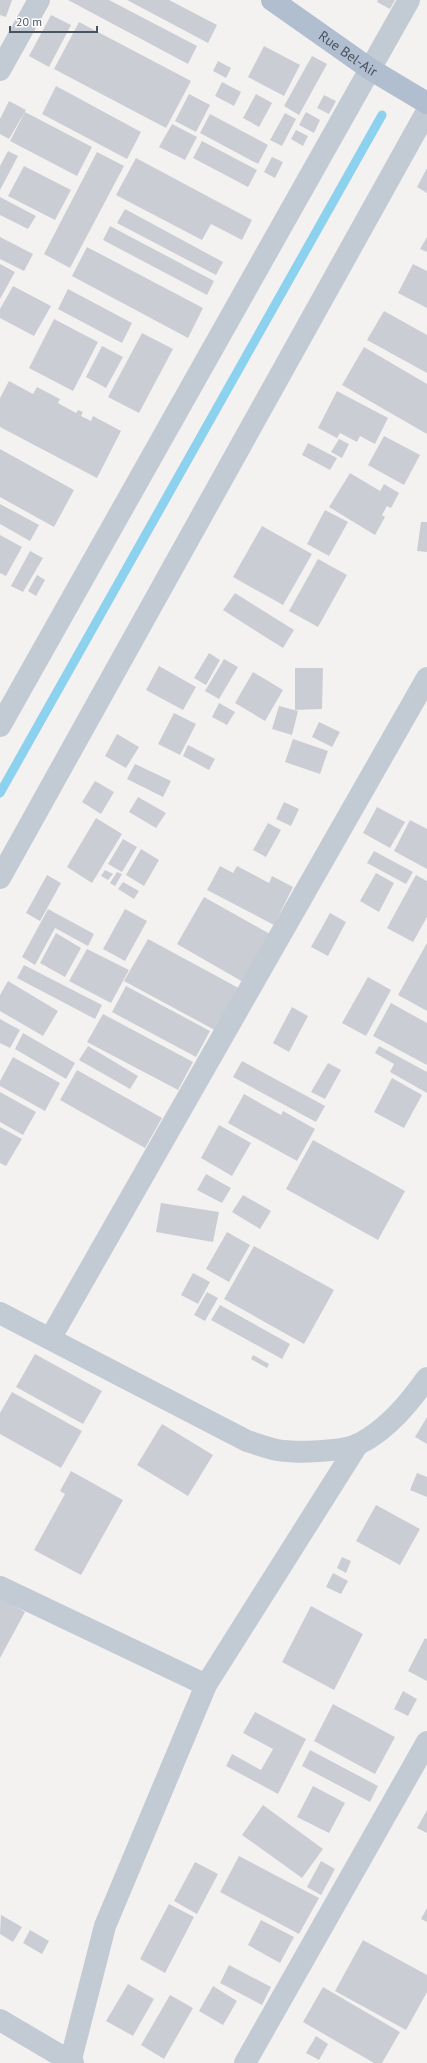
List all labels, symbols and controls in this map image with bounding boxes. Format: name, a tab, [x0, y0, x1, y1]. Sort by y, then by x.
scale bar	[10, 8, 97, 34]
text: 20 m	[16, 14, 42, 29]
street label: Rue Bel-Air	[315, 27, 381, 80]

